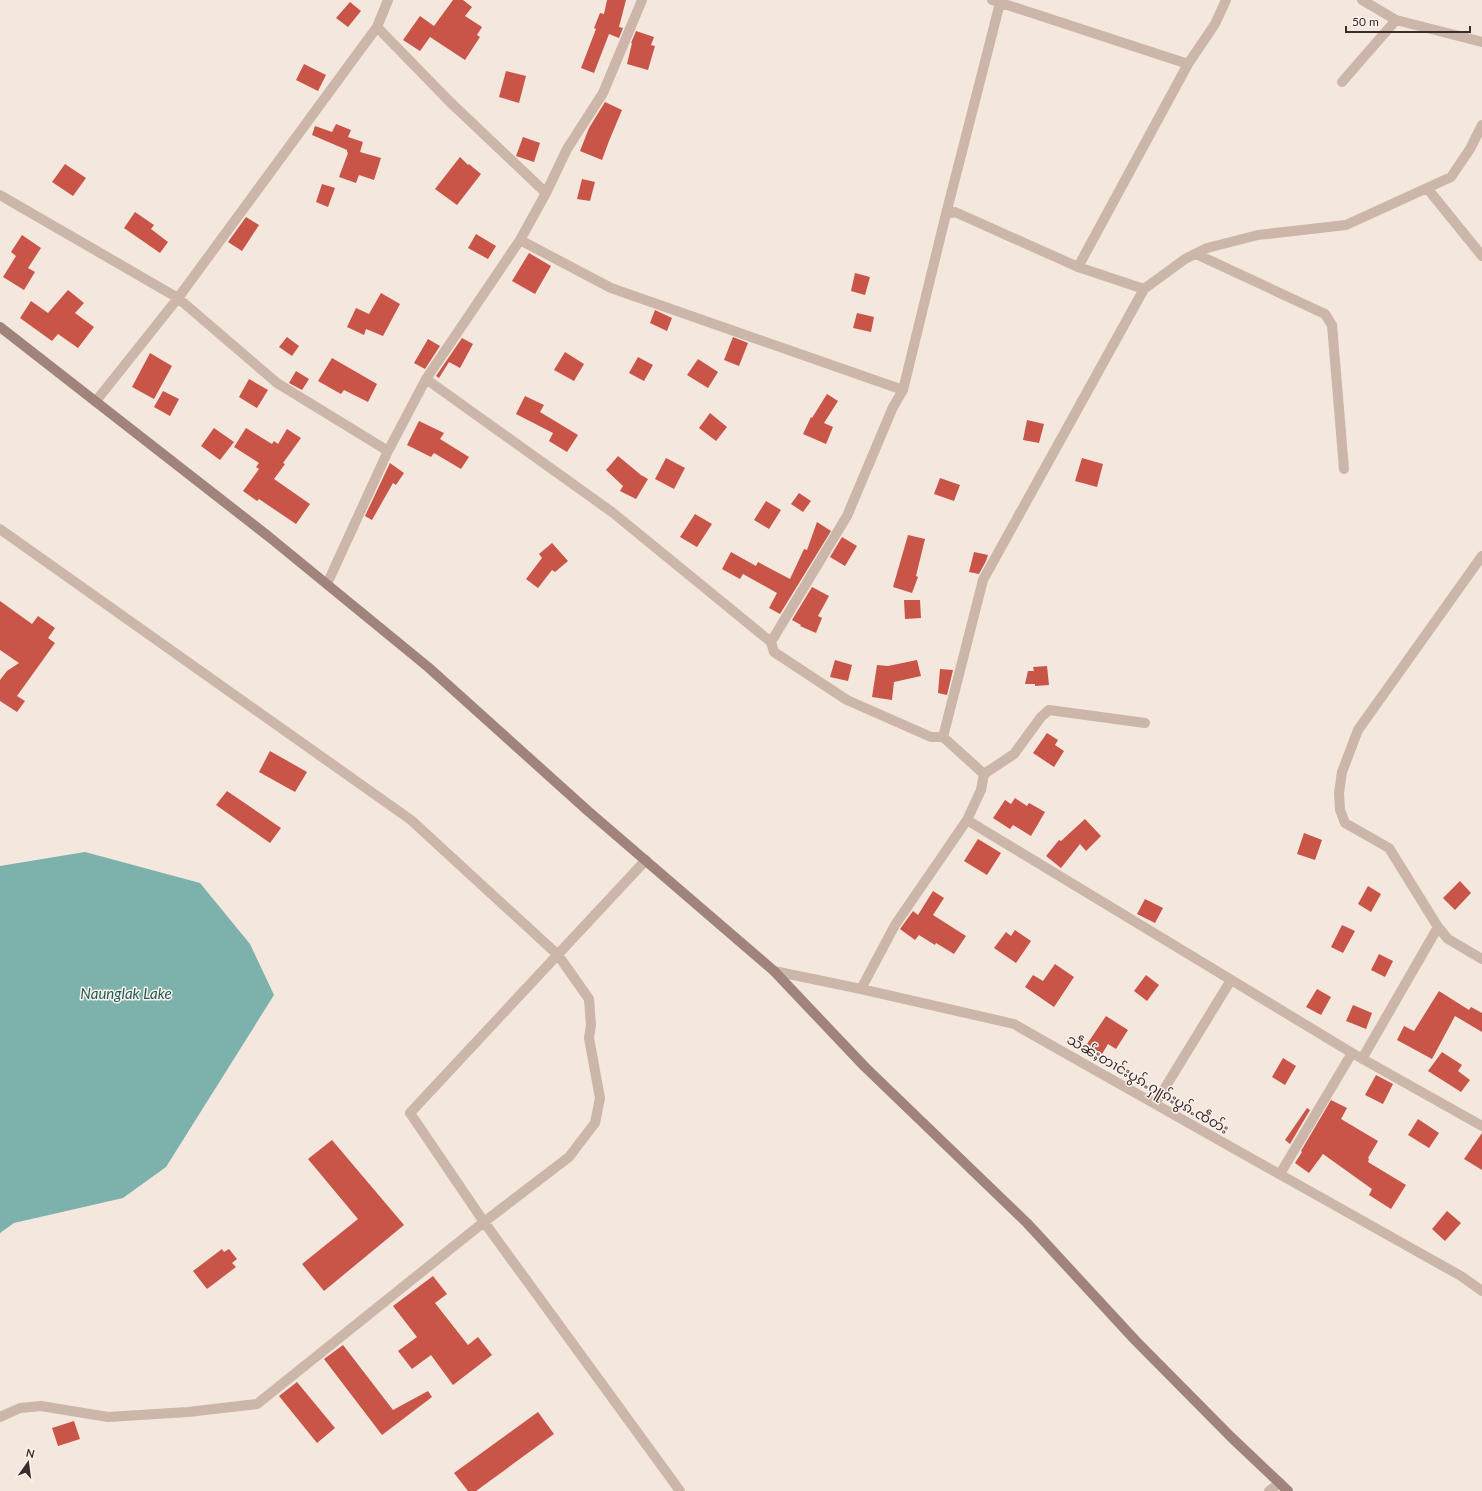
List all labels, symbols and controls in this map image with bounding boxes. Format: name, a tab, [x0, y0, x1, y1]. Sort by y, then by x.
scale bar	[1346, 8, 1470, 34]
text: 50 m	[1352, 14, 1379, 29]
water label: Naunglak Lake	[80, 984, 172, 1002]
street label: သဵၼ်ႈတၢင်းပွၵ်ႉႁူၵ်းပွၵ်ႉၸဵတ်း	[1062, 1029, 1233, 1140]
north arrow	[8, 1443, 48, 1483]
text: N	[25, 1445, 36, 1460]

